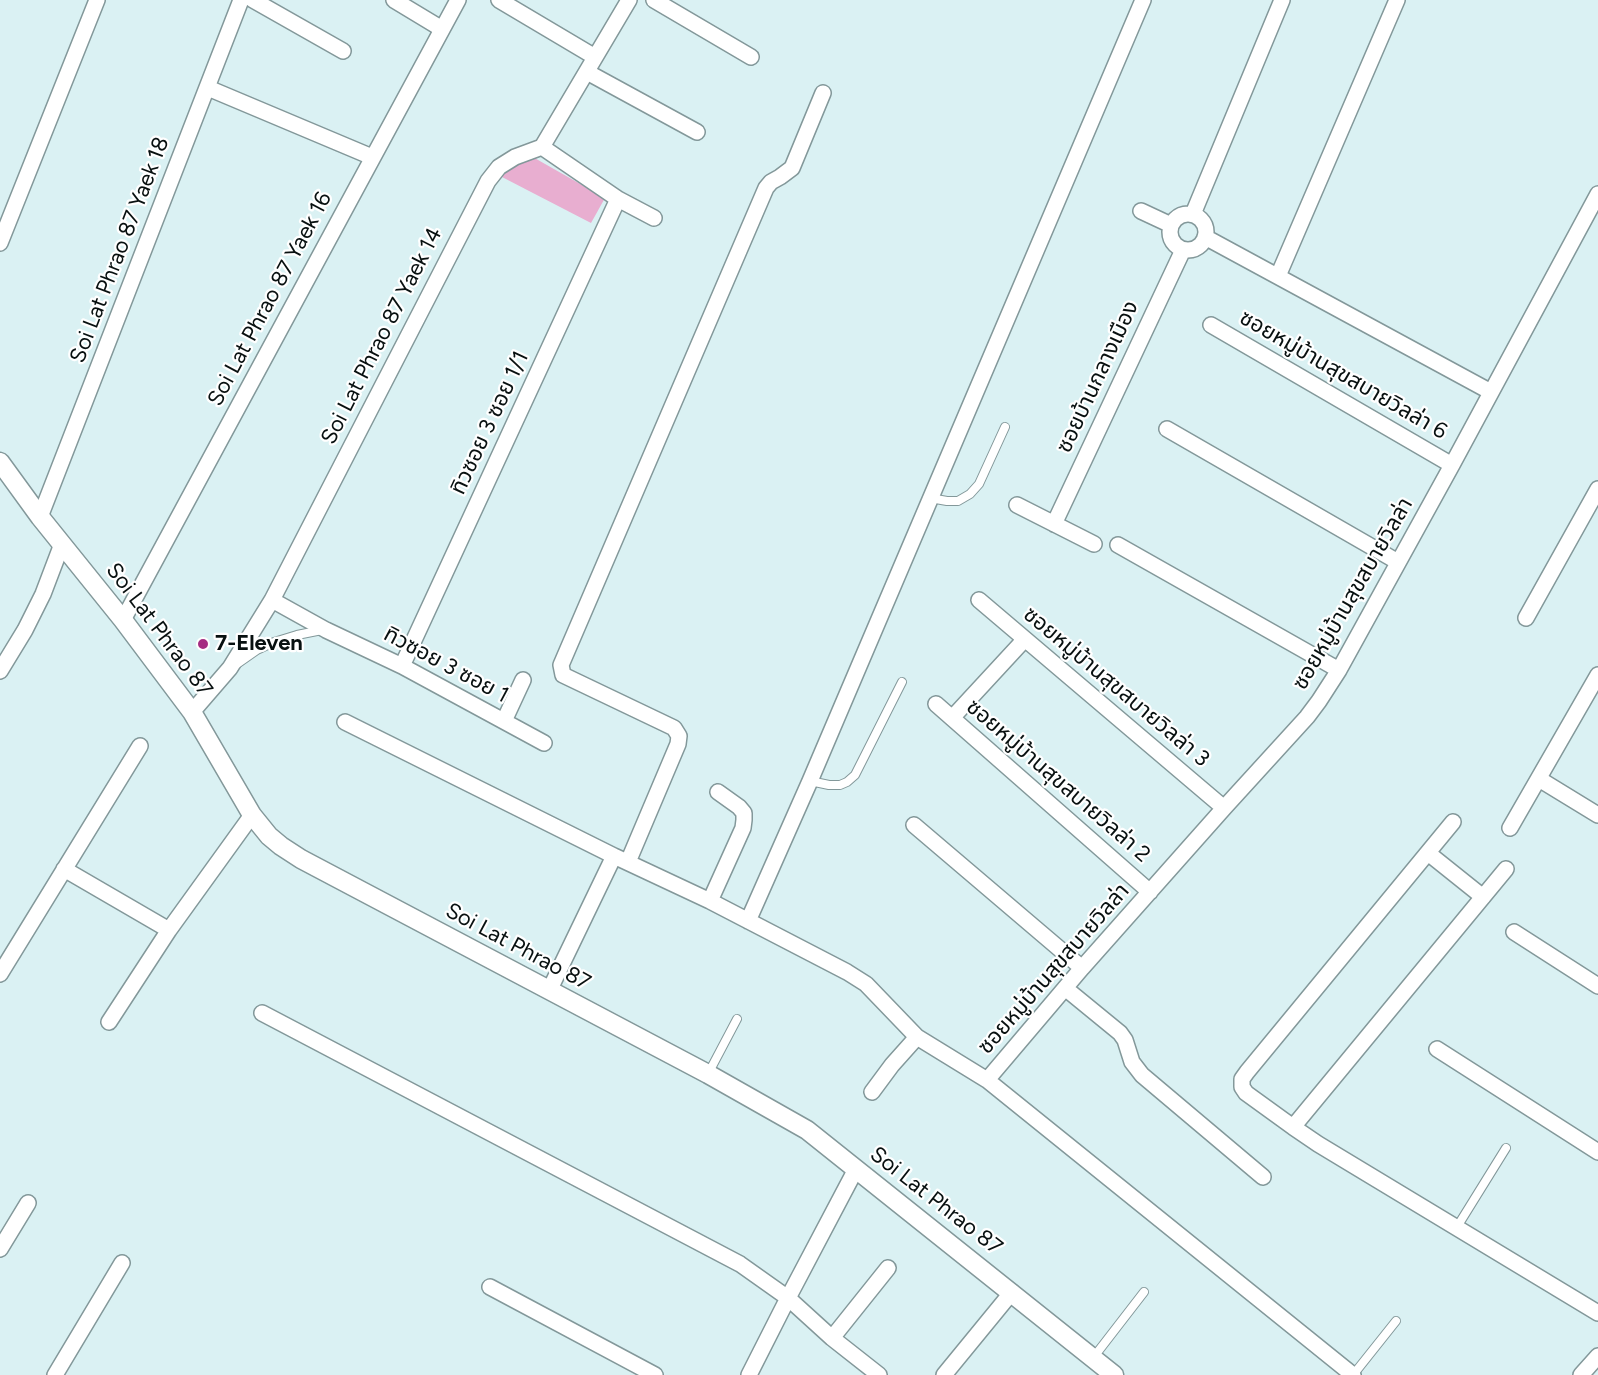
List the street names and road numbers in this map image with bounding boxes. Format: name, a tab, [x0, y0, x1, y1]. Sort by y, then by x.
street label: Soi Lat Phrao 87 Yaek 18	[65, 133, 175, 367]
street label: Soi Lat Phrao 87 Yaek 16	[202, 187, 338, 411]
street label: Soi Lat Phrao 87 Yaek 14	[316, 223, 448, 449]
street label: ซอยบ้านกลางเมือง	[1051, 297, 1145, 457]
street label: ซอยหมู่บ้านสุขสบายวิลล่า 6	[1235, 305, 1451, 445]
street label: ทิวซอย 3 ซอย 1/1	[445, 347, 535, 499]
street label: ซอยหมู่บ้านสุขสบายวิลล่า	[1287, 493, 1419, 695]
street label: Soi Lat Phrao 87	[100, 558, 218, 702]
street label: ซอยหมู่บ้านสุขสบายวิลล่า 3	[1018, 601, 1214, 773]
street label: ทิวซอย 3 ซอย 1	[379, 621, 513, 709]
street label: ซอยหมู่บ้านสุขสบายวิลล่า 2	[961, 694, 1155, 868]
street label: ซอยหมู่บ้านสุขสบายวิลล่า	[973, 878, 1135, 1060]
street label: Soi Lat Phrao 87	[441, 898, 595, 996]
street label: Soi Lat Phrao 87	[865, 1141, 1007, 1261]

